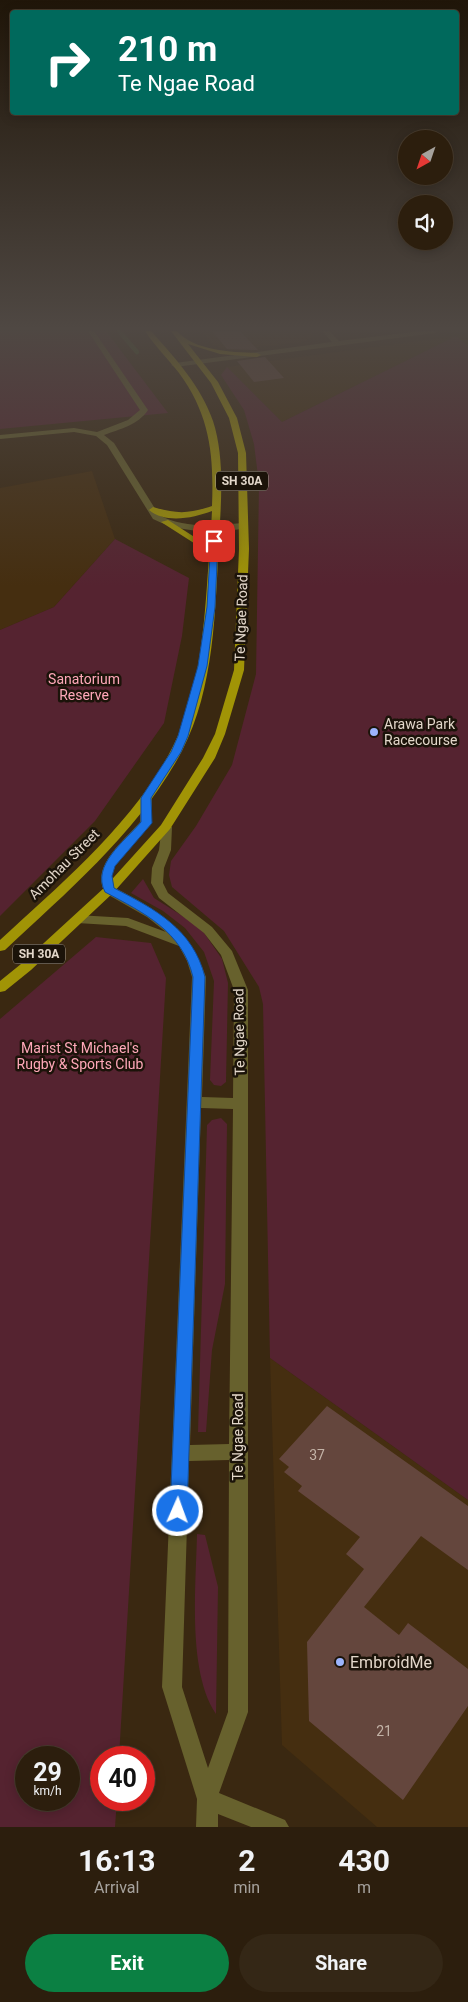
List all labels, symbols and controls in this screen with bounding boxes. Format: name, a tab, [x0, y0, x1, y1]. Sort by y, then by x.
text: 210 m	[118, 29, 217, 70]
icon: right	[35, 30, 100, 95]
text: Te Ngae Road	[118, 71, 255, 96]
north arrow	[398, 130, 452, 185]
map controls	[398, 130, 453, 250]
button: sound	[398, 195, 453, 250]
road number: SH 30A	[216, 472, 268, 491]
pin	[193, 520, 235, 562]
icon: arrive	[200, 527, 228, 555]
street label: Te Ngae Road	[231, 574, 251, 662]
park label: Sanatorium Reserve	[48, 671, 120, 703]
place label: Arawa Park Racecourse	[384, 716, 457, 748]
marker: Arawa Park Racecourse	[368, 726, 380, 738]
street label: Amohau Street	[26, 825, 103, 902]
road number: SH 30A	[13, 944, 65, 964]
street label: Te Ngae Road	[230, 988, 248, 1076]
park label: Marist St Michael's Rugby & Sports Club	[17, 1040, 144, 1072]
street label: Te Ngae Road	[230, 1393, 246, 1481]
house number: 37	[309, 1447, 325, 1463]
position arrow	[151, 1484, 203, 1536]
place label: EmbroidMe	[350, 1653, 432, 1672]
marker: EmbroidMe	[334, 1656, 346, 1668]
house number: 21	[376, 1723, 392, 1739]
speed limit sign: 40	[90, 1746, 155, 1811]
text: 29	[33, 1758, 62, 1787]
text: km/h	[33, 1784, 62, 1798]
text: 16:13	[78, 1843, 155, 1878]
text: 2	[238, 1843, 255, 1878]
text: 430	[338, 1843, 390, 1878]
text: Arrival	[94, 1878, 139, 1897]
text: min	[233, 1878, 260, 1897]
text: m	[357, 1878, 371, 1897]
button: Exit	[25, 1934, 229, 1992]
button: Share	[239, 1934, 443, 1992]

